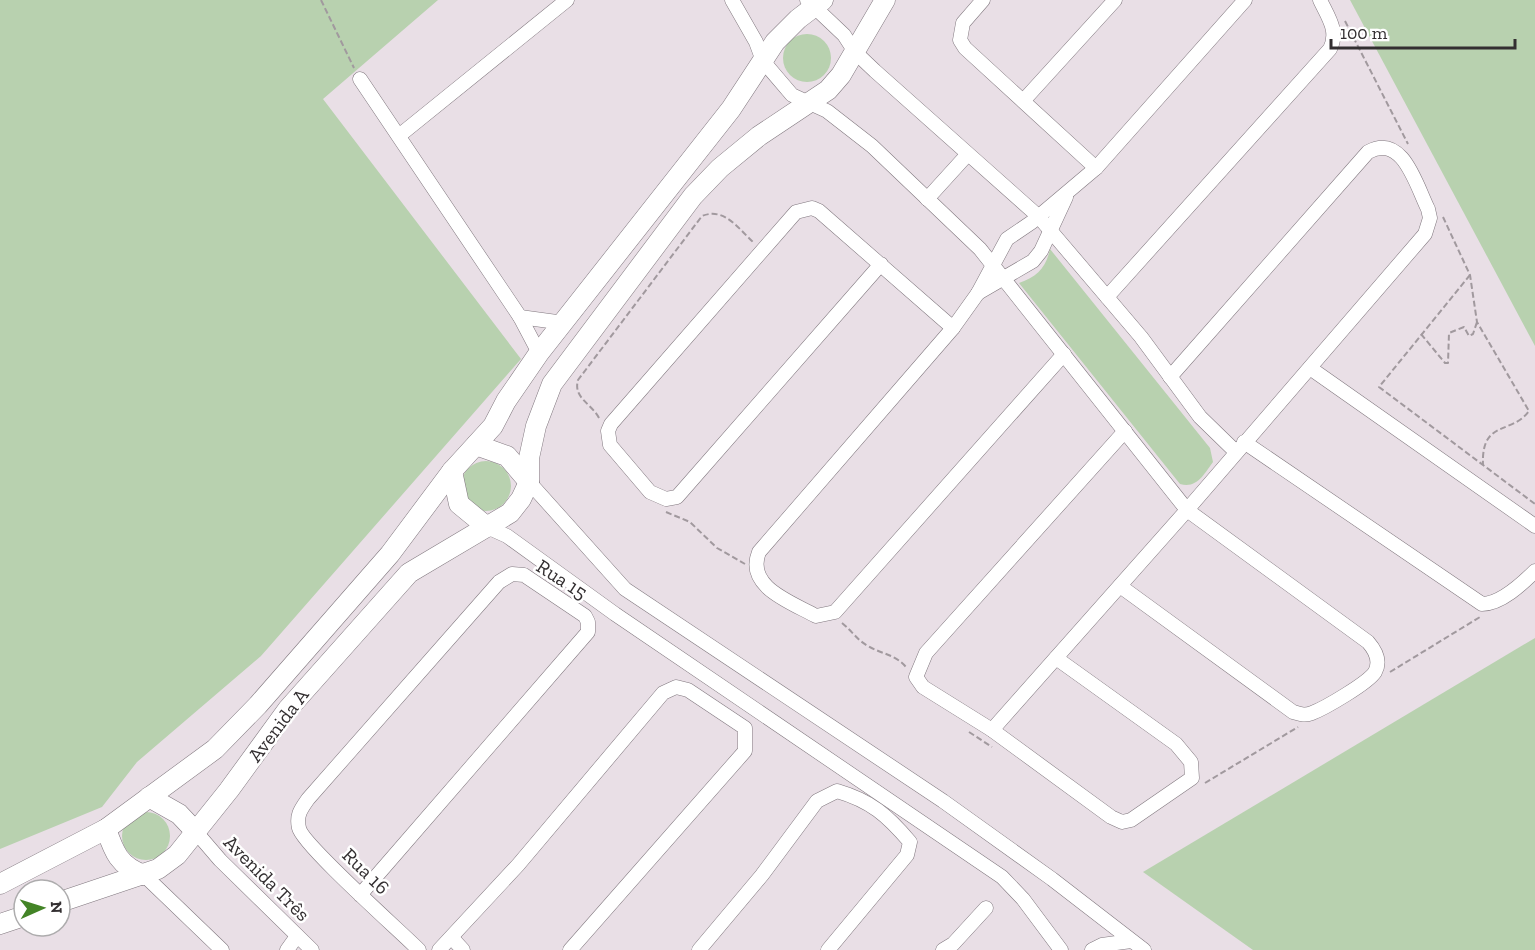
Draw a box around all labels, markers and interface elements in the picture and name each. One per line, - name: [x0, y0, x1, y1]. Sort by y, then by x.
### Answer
- scale bar: [1331, 12, 1516, 50]
- text: 100 m: [1340, 22, 1388, 44]
- street label: Rua 15: [532, 554, 592, 604]
- street label: Avenida A: [243, 683, 314, 767]
- street label: Avenida Três: [219, 830, 315, 926]
- street label: Rua 16: [337, 843, 395, 899]
- north arrow: [12, 878, 72, 938]
- text: N: [47, 901, 66, 914]

